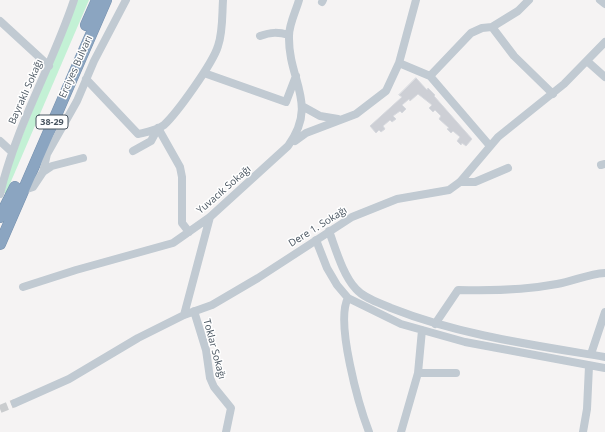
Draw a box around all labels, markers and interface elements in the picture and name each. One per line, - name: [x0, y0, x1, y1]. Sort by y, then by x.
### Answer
- street label: Erciyes Bulvarı: [57, 34, 95, 100]
- street label: Bayraklı Sokağı: [6, 58, 46, 126]
- road number: 38-29: [36, 115, 68, 129]
- street label: Yuvacık Sokağı: [195, 163, 253, 217]
- street label: Dere 1. Sokağı: [287, 204, 349, 250]
- street label: Toklar Sokağı: [200, 318, 228, 380]

